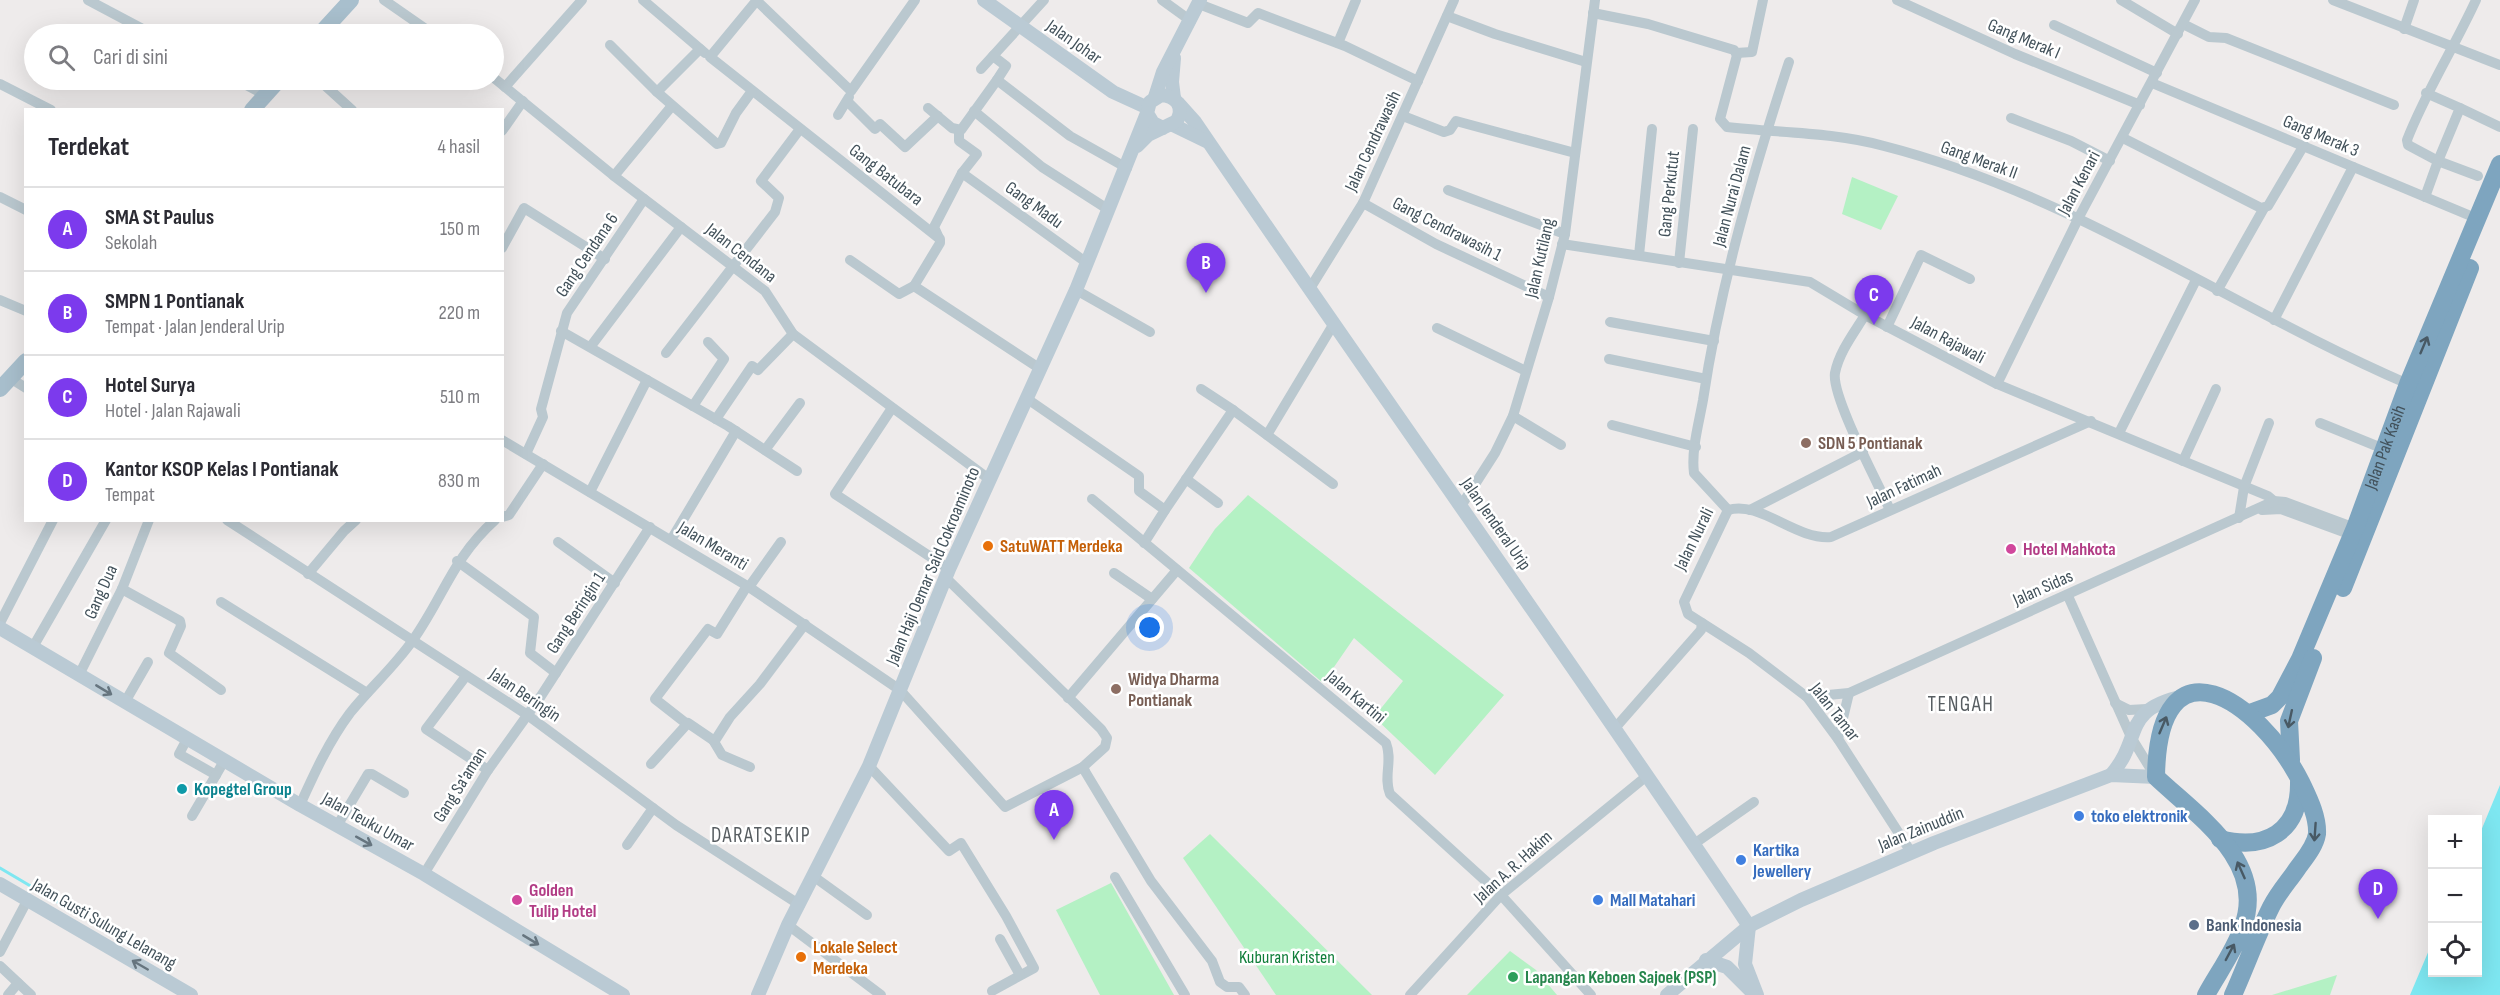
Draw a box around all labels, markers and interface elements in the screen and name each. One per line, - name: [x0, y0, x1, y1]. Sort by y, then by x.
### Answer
- street label: Gang Merak I: [1985, 14, 2063, 64]
- street label: Jalan Johar: [1042, 15, 1106, 69]
- search box: [24, 24, 504, 90]
- icon: search: [45, 41, 78, 74]
- text: Cari di sini: [93, 44, 168, 71]
- street label: Jalan Cendrawasih: [1340, 87, 1405, 196]
- street label: Gang Merak 3: [2280, 111, 2362, 161]
- text: Terdekat: [48, 132, 129, 163]
- text: 4 hasil: [438, 135, 480, 159]
- street label: Gang Merak II: [1938, 136, 2020, 184]
- street label: Gang Batubara: [845, 140, 927, 210]
- street label: Jalan Nurai Dalam: [1708, 143, 1756, 250]
- street label: Jalan Kenari: [2053, 147, 2105, 220]
- street label: Gang Perkutut: [1654, 149, 1684, 238]
- street label: Gang Madu: [1001, 177, 1067, 233]
- street label: Gang Cendrawasih 1: [1389, 192, 1506, 266]
- text: SMA St Paulus: [105, 204, 214, 231]
- street label: Gang Cendana 6: [551, 209, 623, 301]
- street label: Jalan Kutilang: [1520, 216, 1559, 301]
- text: A: [63, 217, 72, 241]
- text: 150 m: [440, 217, 480, 241]
- street label: Jalan Cendana: [701, 218, 781, 287]
- text: Sekolah: [105, 231, 157, 255]
- pin: B: [1186, 244, 1226, 293]
- pin: C: [1854, 276, 1894, 325]
- text: SMPN 1 Pontianak: [105, 288, 244, 315]
- text: B: [63, 301, 72, 325]
- text: 220 m: [439, 301, 480, 325]
- street label: Jalan Rajawali: [1907, 311, 1988, 368]
- text: Tempat · Jalan Jenderal Urip: [105, 315, 285, 339]
- one-way arrow: [2419, 336, 2430, 355]
- text: Hotel Surya: [105, 372, 195, 399]
- text: C: [62, 385, 73, 409]
- text: 510 m: [440, 385, 480, 409]
- text: Hotel · Jalan Rajawali: [105, 399, 241, 423]
- street label: Jalan Pak Kasih: [2359, 402, 2410, 493]
- place label: SDN 5 Pontianak: [1818, 433, 1923, 454]
- marker: SDN 5 Pontianak: [1799, 436, 1813, 450]
- text: Kantor KSOP Kelas I Pontianak: [105, 456, 339, 483]
- street label: Jalan Fatimah: [1862, 460, 1945, 513]
- street label: Jalan Haji Oemar Said Cokroaminoto: [881, 464, 984, 669]
- text: D: [62, 469, 73, 493]
- text: 830 m: [438, 469, 480, 493]
- street label: Jalan Jenderal Urip: [1456, 473, 1535, 574]
- text: Tempat: [105, 483, 155, 507]
- street label: Jalan Nurali: [1669, 504, 1718, 575]
- street label: Jalan Meranti: [673, 516, 752, 575]
- place label: SatuWATT Merdeka: [1000, 536, 1123, 557]
- marker: SatuWATT Merdeka: [981, 539, 995, 553]
- place label: Hotel Mahkota: [2023, 539, 2116, 560]
- marker: Hotel Mahkota: [2004, 542, 2018, 556]
- street label: Gang Dua: [80, 562, 122, 622]
- street label: Jalan Sidas: [2009, 566, 2076, 611]
- street label: Gang Beringin 1: [542, 568, 610, 657]
- your location: [1135, 613, 1164, 642]
- street label: Jalan Beringin: [485, 663, 565, 726]
- street label: Jalan Kartini: [1321, 665, 1390, 728]
- place label: Widya Dharma Pontianak: [1128, 669, 1219, 711]
- street label: Jalan Tamar: [1805, 678, 1864, 745]
- marker: Widya Dharma Pontianak: [1109, 682, 1123, 696]
- one-way arrow: [95, 684, 112, 696]
- district label: TENGAH: [1927, 692, 1995, 717]
- one-way arrow: [2284, 709, 2295, 728]
- one-way arrow: [2158, 716, 2169, 735]
- street label: Gang Sa'aman: [429, 744, 491, 826]
- place label: Kopegtel Group: [194, 779, 292, 800]
- marker: Kopegtel Group: [175, 782, 189, 796]
- street label: Jalan Teuku Umar: [317, 788, 418, 856]
- pin: A: [1034, 790, 1074, 840]
- street label: Jalan Zainuddin: [1874, 802, 1967, 856]
- place label: toko elektronik: [2091, 806, 2188, 827]
- marker: toko elektronik: [2072, 809, 2086, 823]
- map controls: [2428, 815, 2482, 977]
- button: +: [2428, 815, 2482, 869]
- one-way arrow: [2309, 822, 2320, 841]
- district label: DARATSEKIP: [711, 823, 811, 848]
- street label: Jalan A. R. Hakim: [1469, 826, 1556, 908]
- one-way arrow: [354, 836, 372, 847]
- place label: Kartika Jewellery: [1752, 840, 1812, 882]
- marker: Kartika Jewellery: [1734, 853, 1748, 867]
- one-way arrow: [2235, 861, 2247, 879]
- button: −: [2428, 869, 2482, 923]
- pin: D: [2358, 870, 2398, 919]
- street label: Jalan Gusti Sulung Lelanang: [27, 874, 180, 974]
- place label: Golden Tulip Hotel: [529, 880, 596, 922]
- place label: Mall Matahari: [1610, 890, 1695, 911]
- marker: Golden Tulip Hotel: [510, 893, 524, 907]
- marker: Mall Matahari: [1591, 893, 1605, 907]
- place label: Bank Indonesia: [2206, 915, 2302, 936]
- marker: Bank Indonesia: [2187, 918, 2201, 932]
- button: locate: [2428, 923, 2482, 977]
- one-way arrow: [522, 934, 539, 946]
- place label: Lokale Select Merdeka: [813, 937, 898, 979]
- one-way arrow: [2225, 943, 2236, 961]
- park label: Kuburan Kristen: [1239, 947, 1335, 968]
- marker: Lokale Select Merdeka: [794, 950, 808, 964]
- one-way arrow: [132, 959, 149, 971]
- place label: Lapangan Keboen Sajoek (PSP): [1525, 967, 1717, 988]
- marker: Lapangan Keboen Sajoek (PSP): [1506, 970, 1520, 984]

